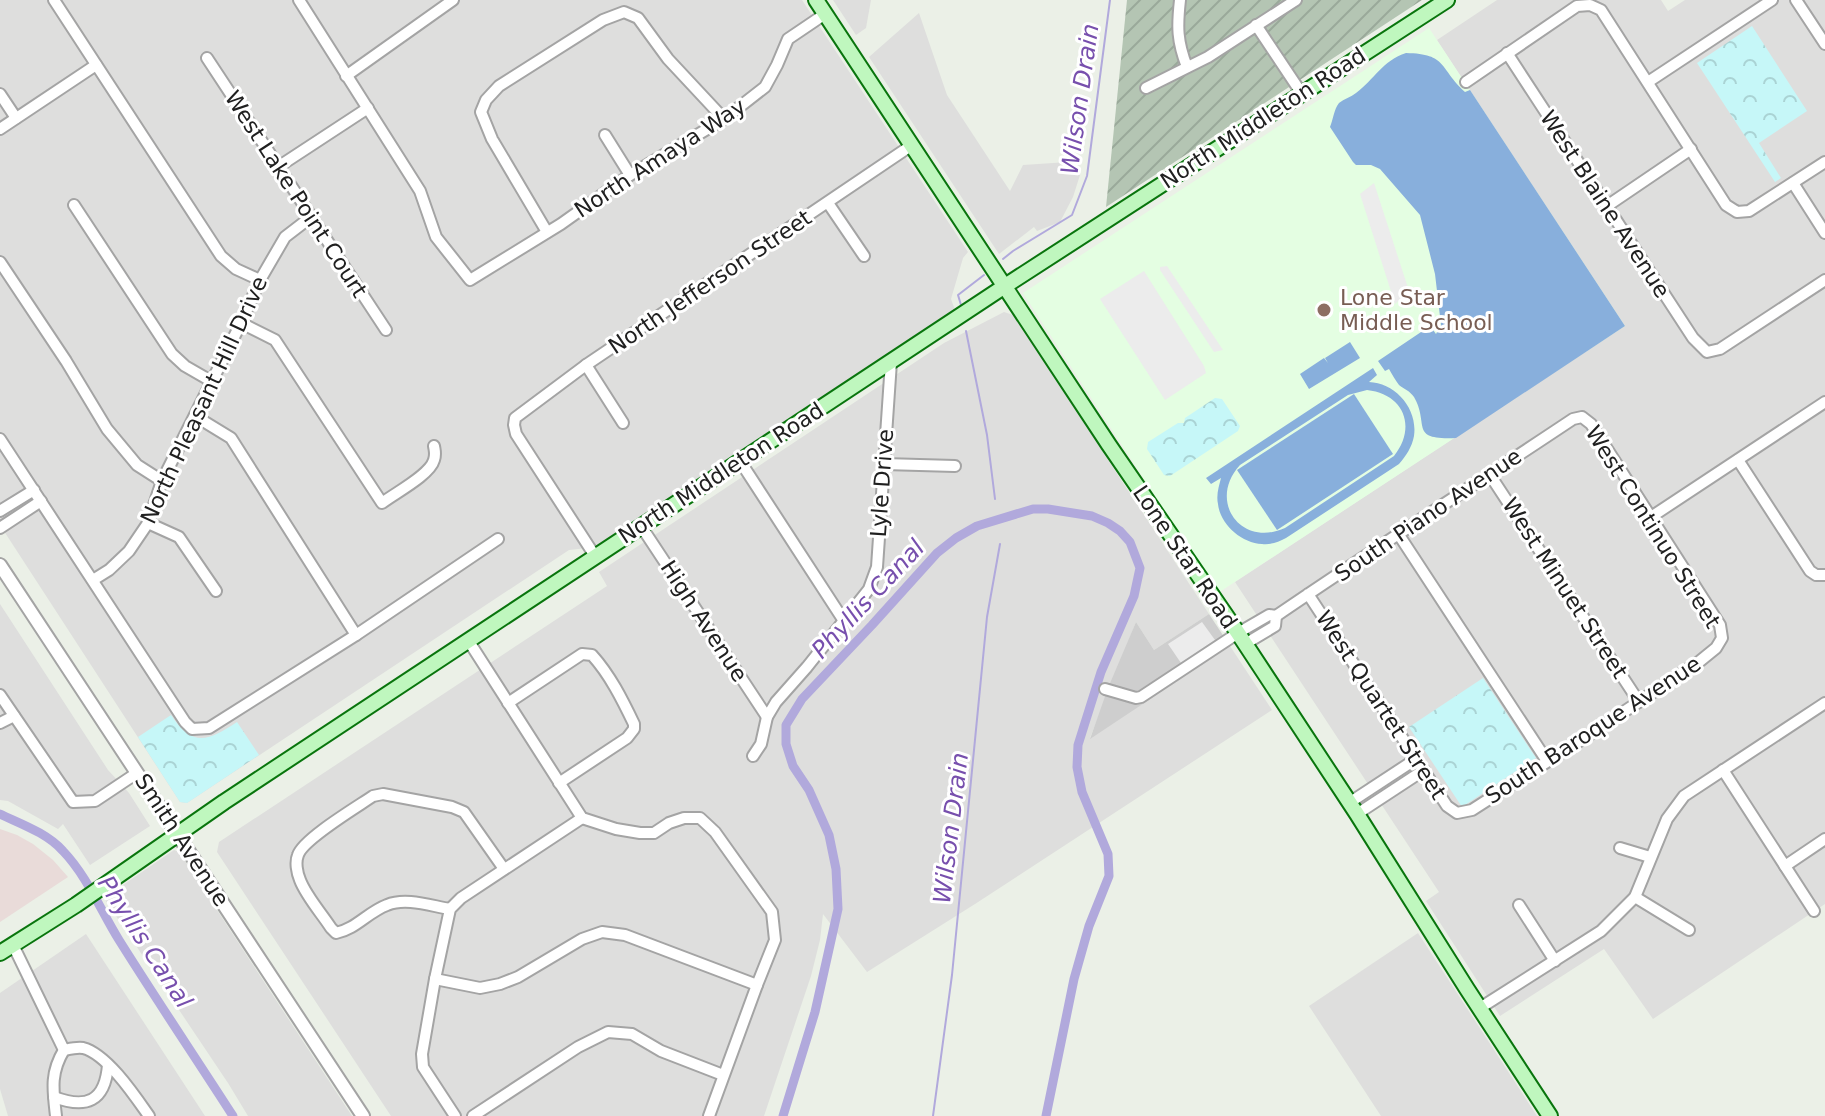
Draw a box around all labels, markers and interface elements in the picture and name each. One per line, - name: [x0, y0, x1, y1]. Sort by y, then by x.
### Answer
- water label: Wilson Drain: [1056, 22, 1104, 176]
- street label: North Middleton Road: [1156, 42, 1370, 194]
- street label: West Lake Point Court: [220, 86, 372, 302]
- street label: North Amaya Way: [570, 93, 750, 223]
- street label: West Blaine Avenue: [1535, 106, 1675, 302]
- street label: North Jefferson Street: [604, 205, 816, 359]
- street label: North Pleasant Hill Drive: [136, 272, 272, 528]
- place label: Lone Star Middle School: [1340, 285, 1493, 335]
- marker: Lone Star Middle School: [1315, 301, 1333, 319]
- street label: North Middleton Road: [614, 397, 828, 549]
- street label: West Continuo Street: [1580, 421, 1726, 633]
- street label: Lyle Drive: [866, 428, 898, 538]
- street label: South Piano Avenue: [1330, 443, 1526, 587]
- street label: Lone Star Road: [1128, 481, 1242, 633]
- street label: West Minuet Street: [1497, 493, 1633, 683]
- water label: Phyllis Canal: [806, 534, 930, 664]
- street label: High Avenue: [656, 556, 752, 686]
- street label: West Quartet Street: [1311, 606, 1451, 804]
- street label: South Baroque Avenue: [1481, 651, 1705, 809]
- water label: Wilson Drain: [928, 751, 974, 905]
- street label: Smith Avenue: [130, 769, 234, 911]
- water label: Phyllis Canal: [92, 871, 198, 1014]

